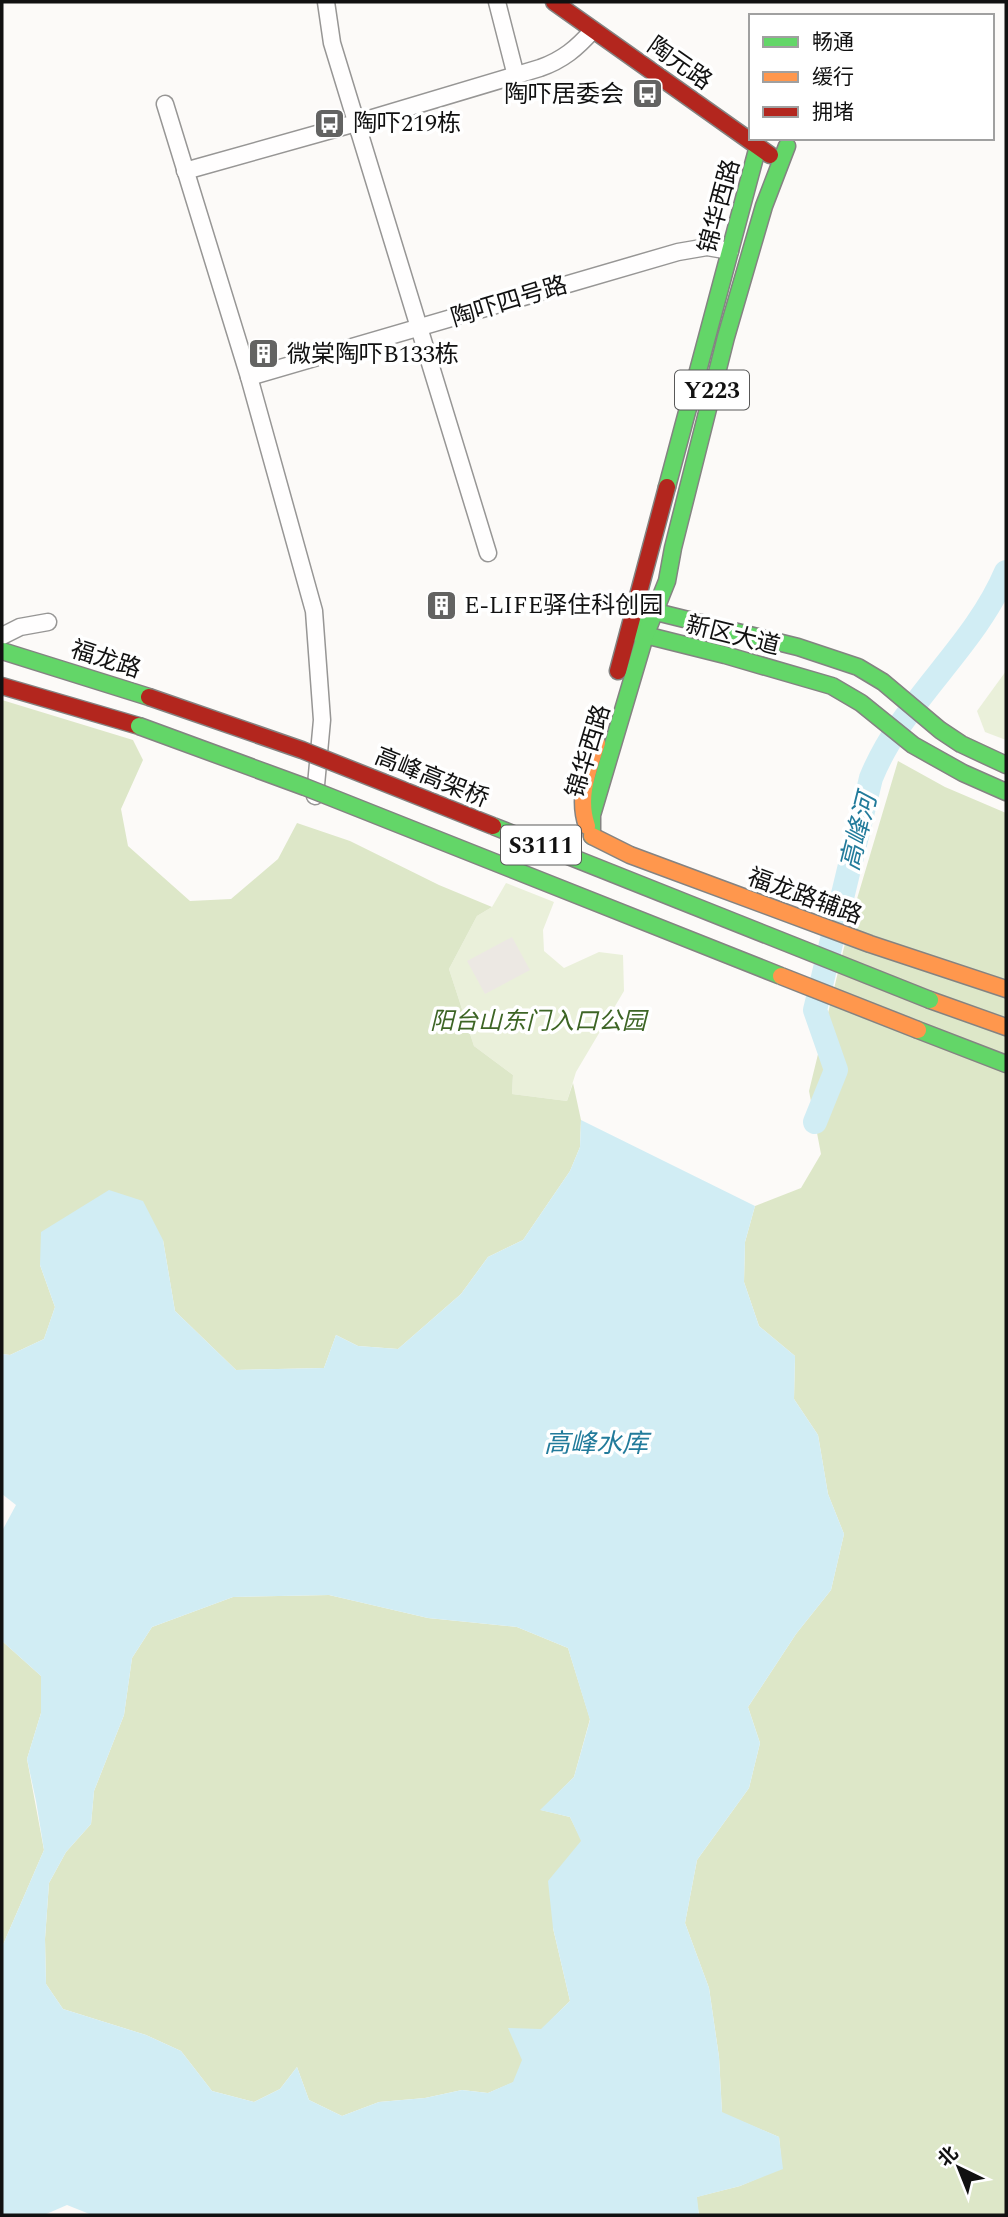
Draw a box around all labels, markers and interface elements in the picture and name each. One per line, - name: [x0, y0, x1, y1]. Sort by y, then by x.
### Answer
- legend: [749, 14, 994, 140]
- text: 畅通: [812, 27, 854, 59]
- street label: 陶元路: [640, 28, 719, 99]
- text: 缓行: [812, 62, 854, 94]
- place label: 陶吓居委会: [504, 77, 624, 113]
- bus stop icon: 陶吓居委会: [630, 77, 664, 111]
- text: 拥堵: [812, 97, 854, 129]
- bus stop icon: 陶吓219栋: [313, 106, 347, 140]
- place label: 陶吓219栋: [353, 106, 461, 142]
- street label: 锦华西路: [690, 155, 750, 257]
- street label: 陶吓四号路: [447, 267, 572, 337]
- building icon: 微棠陶吓B133栋: [247, 337, 281, 371]
- place label: 微棠陶吓B133栋: [287, 337, 459, 373]
- road number: Y223: [675, 370, 749, 410]
- building icon: E-LIFE驿住科创园: [424, 588, 458, 622]
- place label: E-LIFE驿住科创园: [464, 588, 663, 624]
- street label: 新区大道: [682, 607, 784, 665]
- street label: 福龙路: [66, 632, 145, 688]
- street label: 锦华西路: [558, 700, 620, 802]
- street label: 高峰高架桥: [369, 739, 494, 817]
- water label: 高峰河: [830, 785, 889, 875]
- road number: S3111: [501, 825, 581, 864]
- street label: 福龙路辅路: [742, 860, 867, 934]
- park label: 阳台山东门入口公园: [430, 1004, 649, 1040]
- water label: 高峰水库: [544, 1424, 652, 1464]
- north arrow: [924, 2133, 994, 2203]
- text: 北: [932, 2140, 965, 2174]

